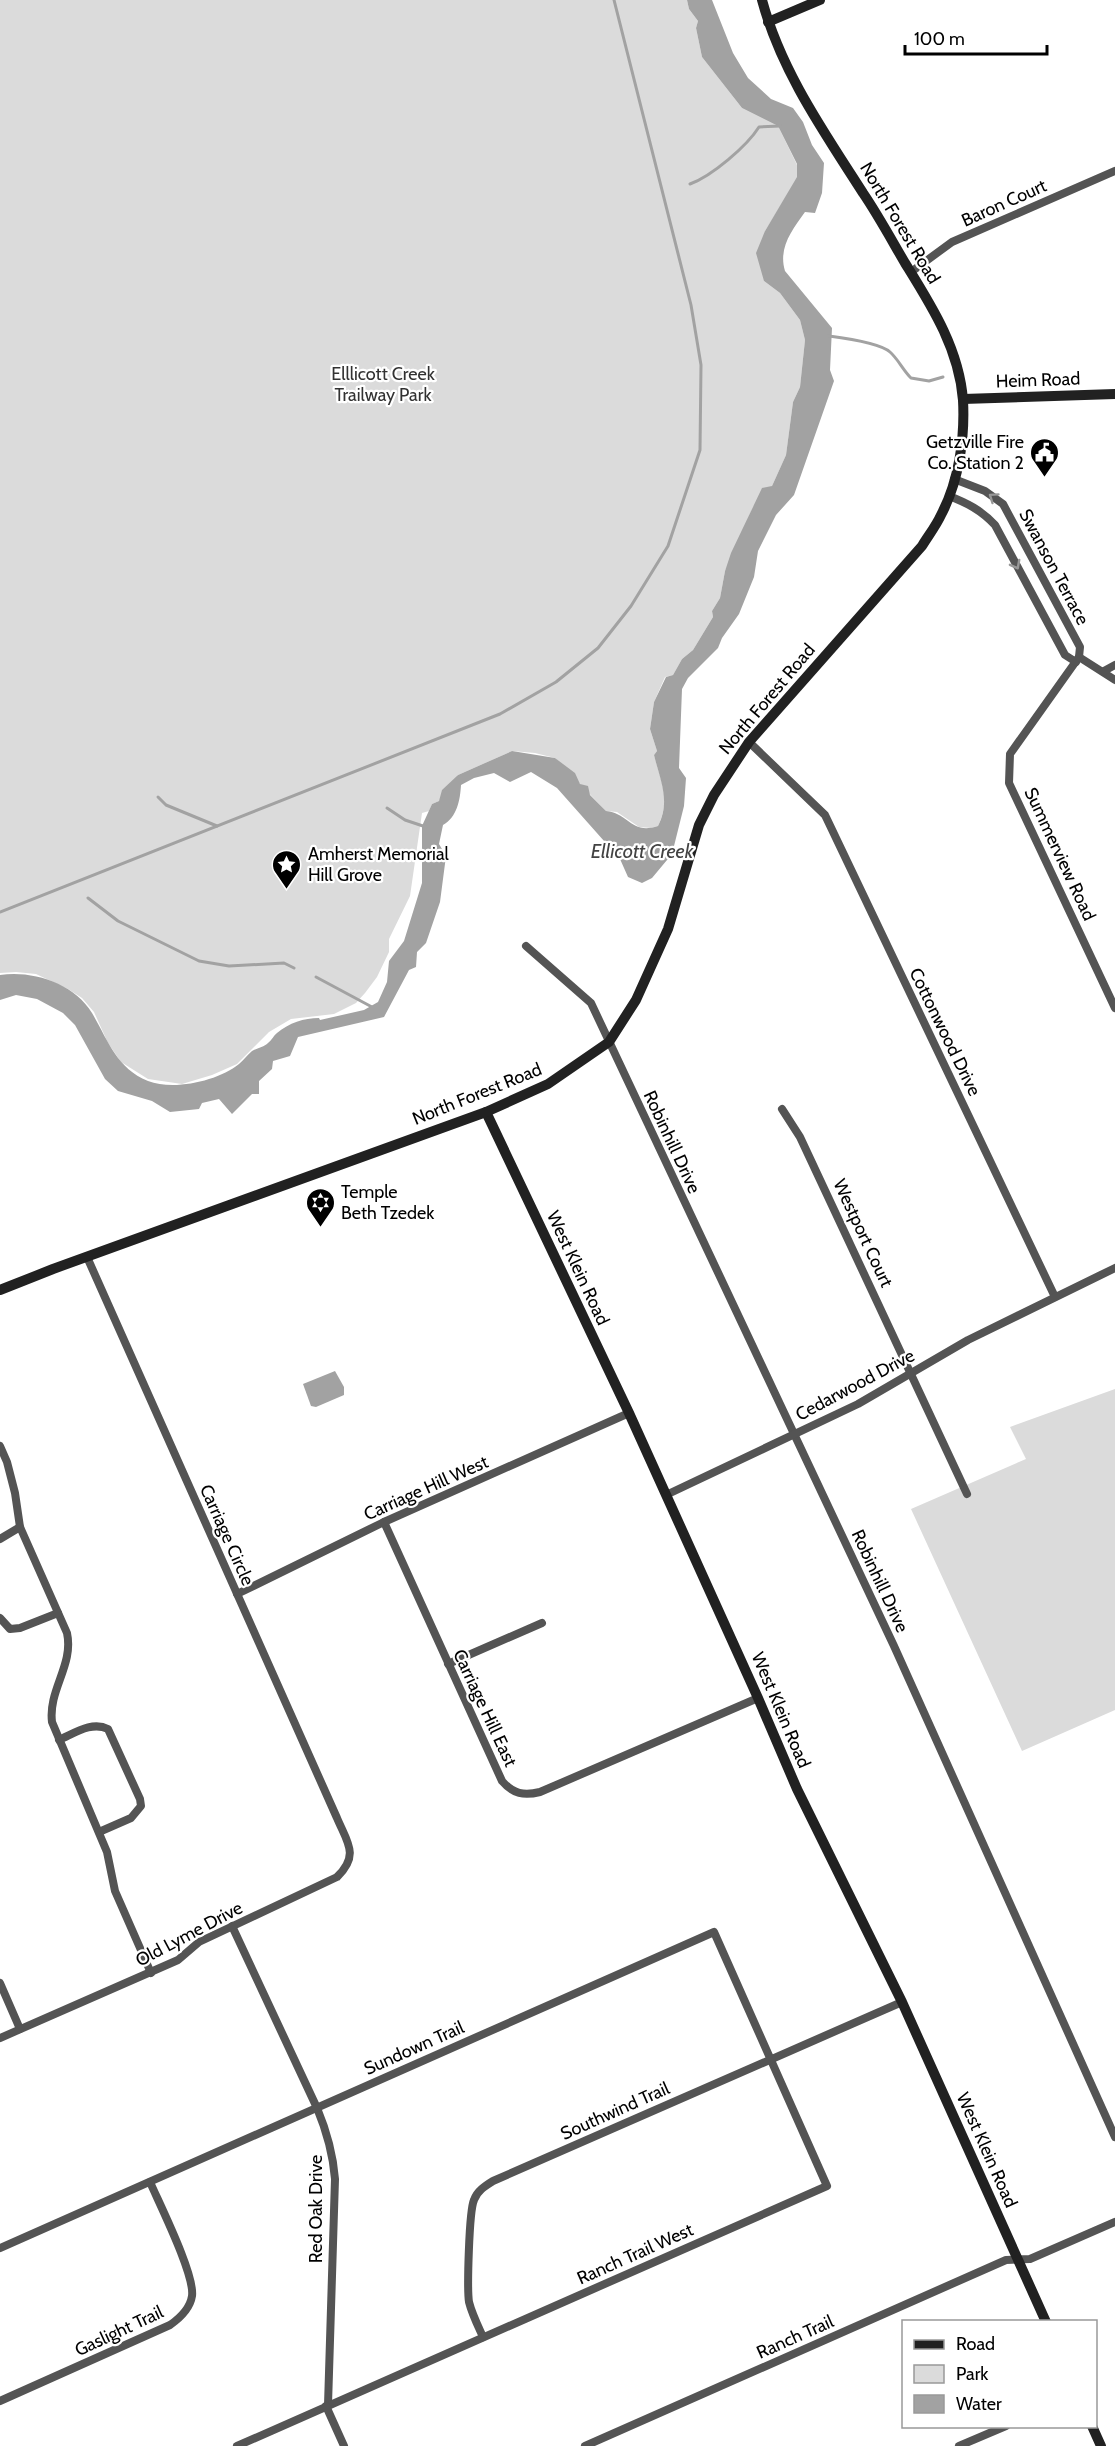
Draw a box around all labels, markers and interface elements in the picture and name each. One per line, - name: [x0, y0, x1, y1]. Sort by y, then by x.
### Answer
- scale bar: [905, 18, 1048, 56]
- text: 100 m: [914, 28, 965, 50]
- street label: North Forest Road: [855, 158, 945, 288]
- street label: Baron Court: [958, 174, 1050, 232]
- park label: Elllicott Creek Trailway Park: [331, 363, 436, 406]
- street label: Heim Road: [995, 368, 1081, 392]
- place label: Getzville Fire Co. Station 2: [926, 431, 1024, 474]
- public building icon: Getzville Fire Co. Station 2: [1029, 436, 1061, 478]
- one-way arrow: [989, 493, 1000, 504]
- street label: Swanson Terrace: [1014, 505, 1094, 629]
- one-way arrow: [1009, 559, 1020, 569]
- street label: North Forest Road: [714, 639, 820, 759]
- street label: Summerview Road: [1020, 784, 1100, 924]
- water label: Ellicott Creek: [591, 839, 695, 863]
- place label: Amherst Memorial Hill Grove: [308, 843, 450, 886]
- place icon: Amherst Memorial Hill Grove: [271, 848, 303, 890]
- street label: Cottonwood Drive: [904, 964, 986, 1100]
- street label: North Forest Road: [409, 1058, 545, 1130]
- street label: Robinhill Drive: [639, 1087, 705, 1197]
- street label: Westport Court: [828, 1175, 898, 1291]
- place label: Temple Beth Tzedek: [341, 1181, 435, 1224]
- synagogue icon: Temple Beth Tzedek: [304, 1186, 336, 1228]
- street label: West Klein Road: [542, 1207, 614, 1329]
- street label: Cedarwood Drive: [792, 1344, 918, 1426]
- street label: Carriage Hill West: [360, 1451, 492, 1525]
- street label: Carriage Circle: [195, 1481, 259, 1589]
- street label: Robinhill Drive: [847, 1526, 913, 1636]
- street label: Carriage Hill East: [448, 1646, 522, 1770]
- street label: West Klein Road: [747, 1649, 815, 1771]
- street label: Old Lyme Drive: [132, 1897, 246, 1971]
- street label: Sundown Trail: [361, 2016, 468, 2080]
- street label: Southwind Trail: [557, 2077, 673, 2145]
- street label: West Klein Road: [952, 2089, 1022, 2211]
- street label: Red Oak Drive: [305, 2155, 327, 2263]
- street label: Ranch Trail West: [574, 2219, 696, 2289]
- street label: Gaslight Trail: [71, 2301, 167, 2361]
- street label: Ranch Trail: [753, 2310, 837, 2364]
- legend: [902, 2320, 1097, 2428]
- text: Road: [956, 2333, 995, 2355]
- text: Park: [956, 2363, 989, 2385]
- text: Water: [956, 2393, 1002, 2415]

